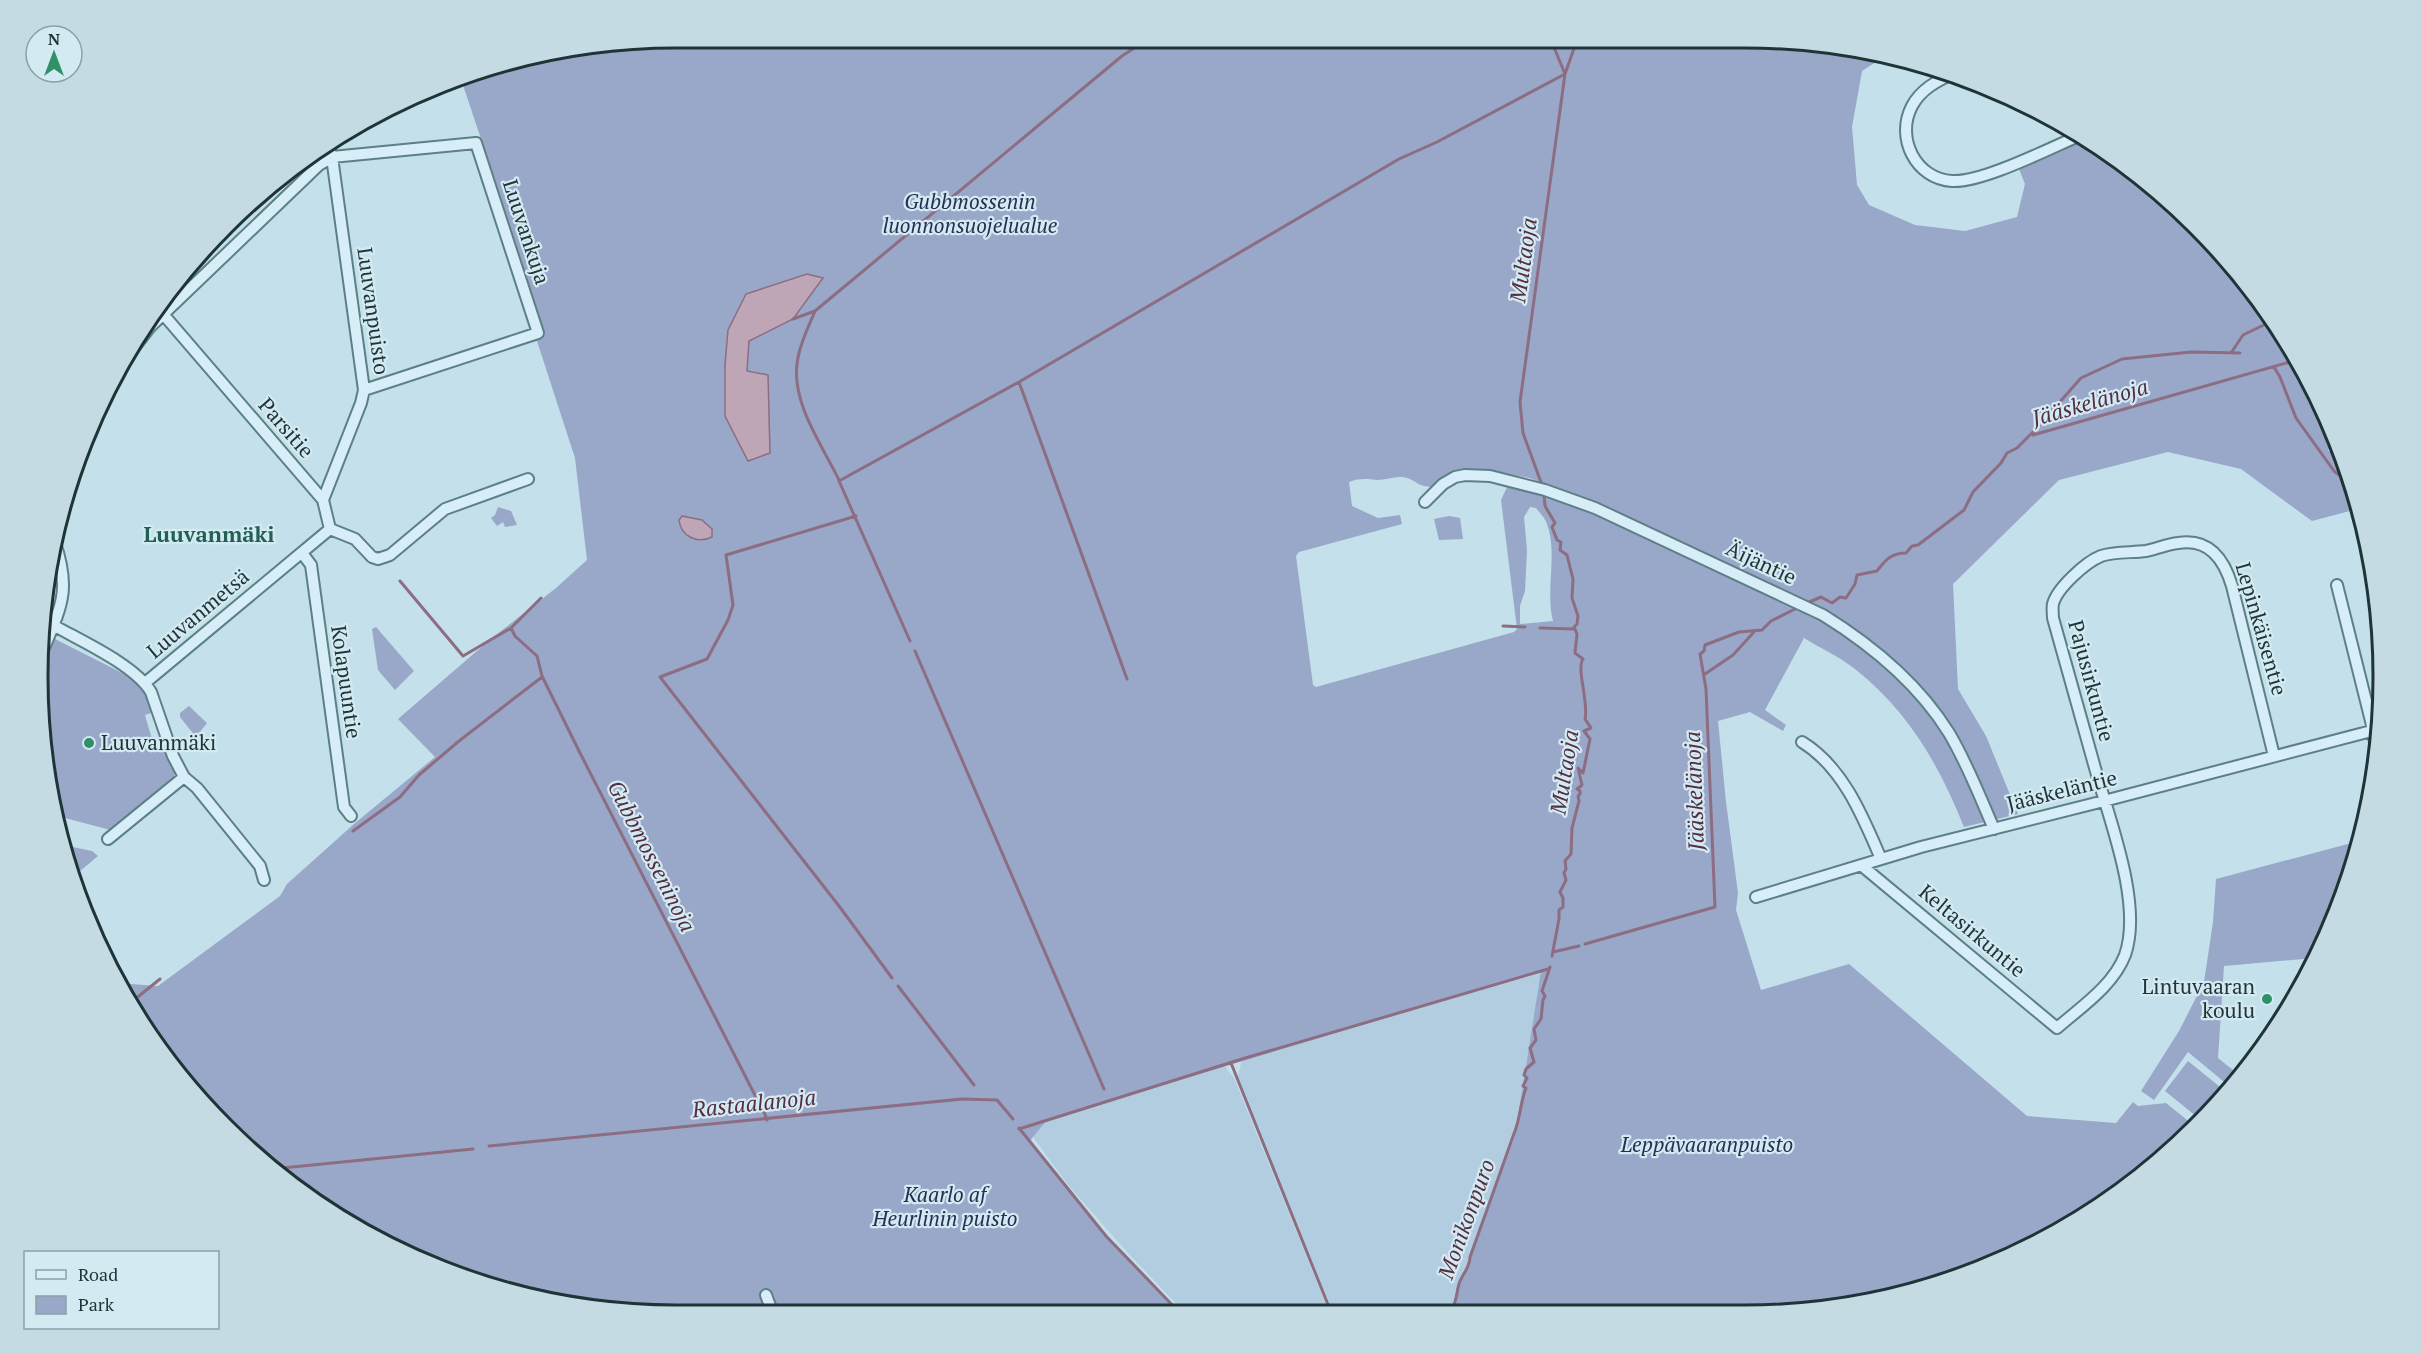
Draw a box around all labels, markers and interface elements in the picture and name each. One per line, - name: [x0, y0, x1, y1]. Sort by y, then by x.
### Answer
- north arrow: [24, 24, 84, 84]
- text: N: [48, 28, 60, 50]
- street label: Luuvankuja: [497, 176, 557, 288]
- park label: Gubbmossenin luonnonsuojelualue: [883, 187, 1058, 239]
- water label: Multaoja: [1502, 216, 1543, 305]
- street label: Luuvanpuisto: [351, 245, 397, 376]
- water label: Jääskelänoja: [2028, 371, 2151, 432]
- street label: Parsitie: [253, 391, 321, 463]
- district label: Luuvanmäki: [143, 519, 275, 548]
- street label: Äijäntie: [1722, 534, 1801, 591]
- street label: Lepinkäisentie: [2230, 559, 2294, 699]
- street label: Luuvanmetsä: [140, 562, 255, 664]
- street label: Pajusirkuntie: [2062, 617, 2122, 745]
- street label: Kolapuuntie: [325, 623, 369, 740]
- place label: Luuvanmäki: [101, 728, 216, 756]
- water label: Multaoja: [1542, 728, 1584, 817]
- water label: Jääskelänoja: [1677, 731, 1710, 852]
- marker: Luuvanmäki: [82, 736, 96, 750]
- street label: Jääskeläntie: [2004, 763, 2120, 817]
- water label: Gubbmosseninoja: [602, 775, 703, 937]
- street label: Keltasirkuntie: [1913, 877, 2032, 983]
- place label: Lintuvaaran koulu: [2142, 972, 2256, 1024]
- marker: Lintuvaaran koulu: [2260, 992, 2274, 1006]
- water label: Rastaalanoja: [690, 1082, 817, 1124]
- park label: Leppävaaranpuisto: [1620, 1130, 1793, 1158]
- water label: Monikonpuro: [1430, 1155, 1501, 1284]
- park label: Kaarlo af Heurlinin puisto: [872, 1180, 1017, 1232]
- legend: [24, 1251, 219, 1329]
- text: Road: [78, 1262, 118, 1286]
- text: Park: [78, 1292, 115, 1316]

